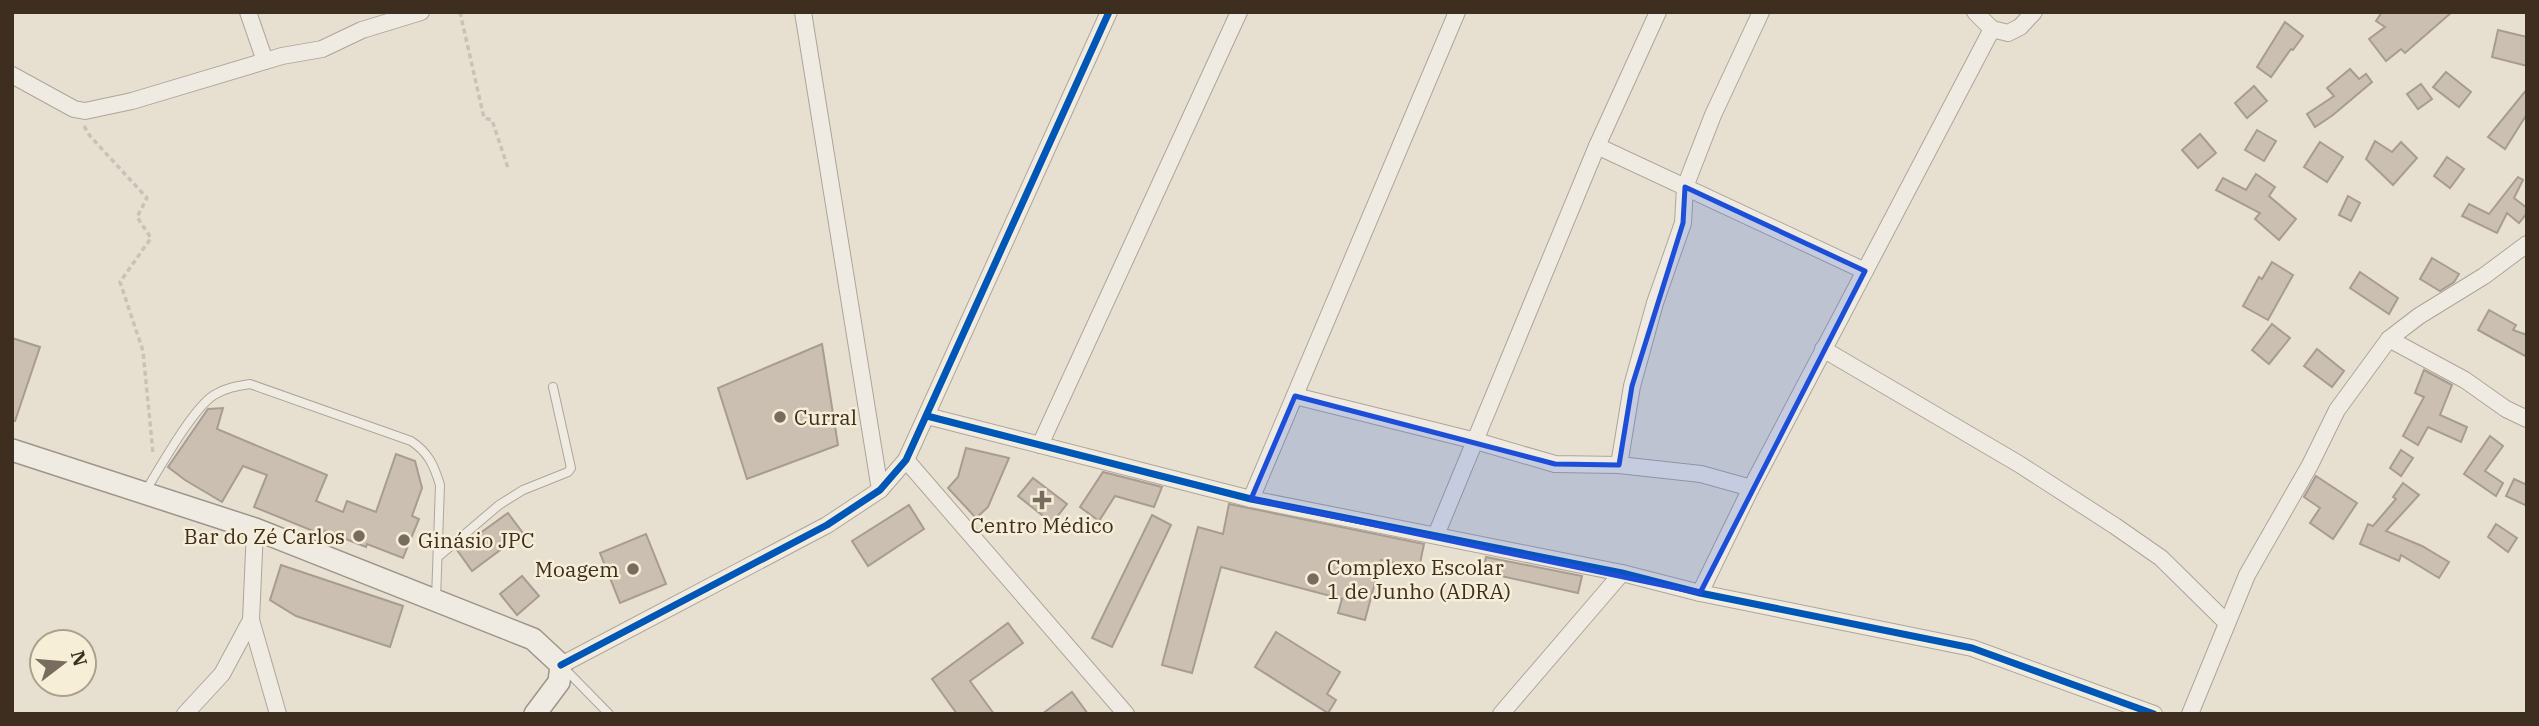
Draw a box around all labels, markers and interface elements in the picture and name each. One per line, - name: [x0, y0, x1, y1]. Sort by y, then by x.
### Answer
- place label: Curral: [794, 403, 857, 431]
- marker: Curral: [772, 409, 788, 425]
- marker: Centro Médico: [1032, 490, 1052, 510]
- place label: Centro Médico: [970, 511, 1114, 539]
- place label: Bar do Zé Carlos: [184, 522, 345, 550]
- place label: Ginásio JPC: [418, 526, 535, 554]
- marker: Bar do Zé Carlos: [351, 528, 367, 544]
- marker: Ginásio JPC: [396, 532, 412, 548]
- place label: Complexo Escolar 1 de Junho (ADRA): [1327, 553, 1511, 605]
- place label: Moagem: [535, 555, 619, 583]
- marker: Moagem: [625, 561, 641, 577]
- marker: Complexo Escolar 1 de Junho (ADRA): [1305, 571, 1321, 587]
- north arrow: [28, 628, 98, 698]
- text: N: [66, 648, 93, 669]

